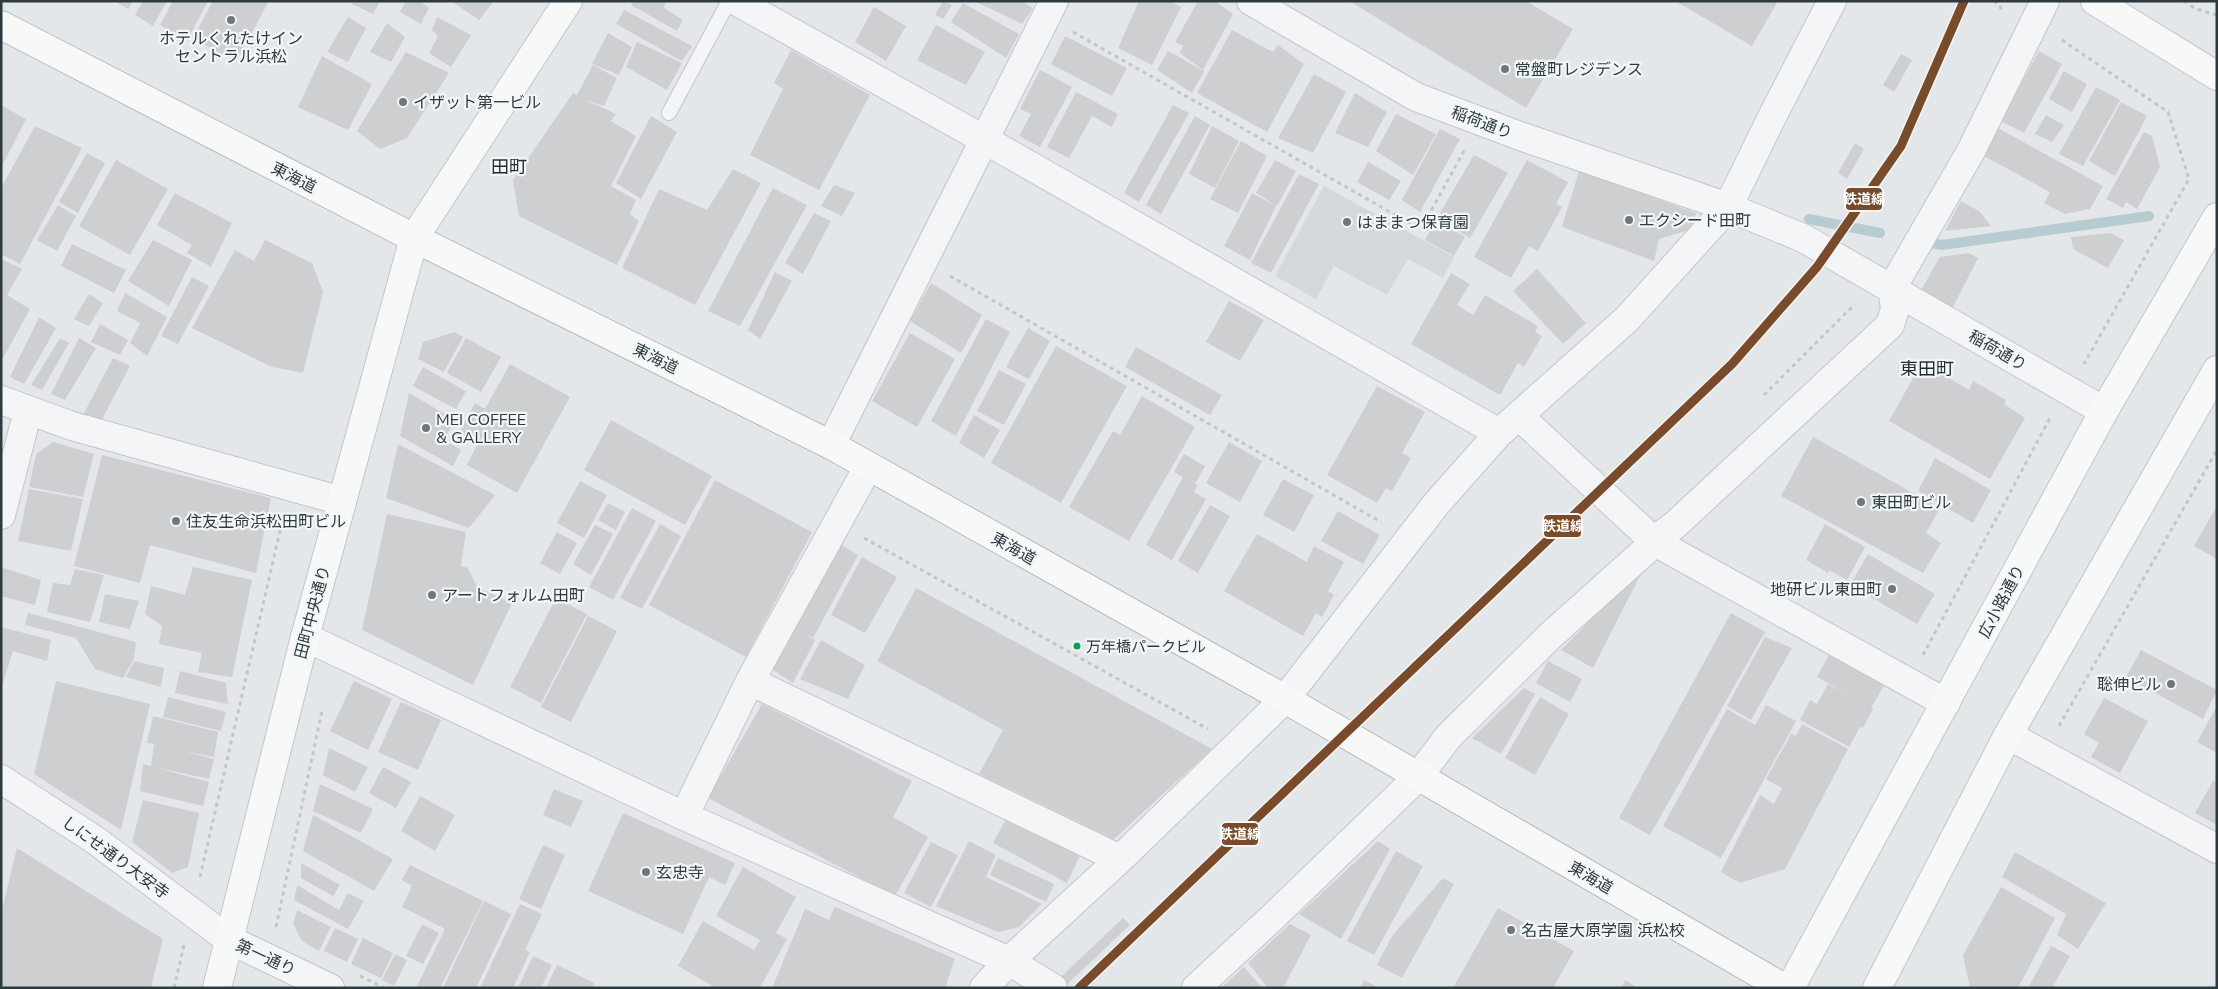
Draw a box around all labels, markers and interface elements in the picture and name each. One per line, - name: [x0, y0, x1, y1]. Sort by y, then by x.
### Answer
- marker: ホテルくれたけイン セントラル浜松: [225, 14, 237, 26]
- place label: ホテルくれたけイン セントラル浜松: [159, 28, 303, 68]
- place label: 常盤町レジデンス: [1515, 59, 1643, 81]
- marker: 常盤町レジデンス: [1499, 63, 1511, 75]
- place label: イザット第一ビル: [413, 92, 541, 114]
- marker: イザット第一ビル: [397, 96, 409, 108]
- street label: 稲荷通り: [1448, 101, 1515, 145]
- district label: 田町: [491, 155, 527, 179]
- street label: 東海道: [267, 157, 320, 199]
- line badge: 鉄道線: [1845, 187, 1883, 211]
- text: 鉄道線: [1843, 190, 1885, 209]
- place label: エクシード田町: [1639, 210, 1751, 232]
- place label: はままつ保育園: [1357, 212, 1469, 234]
- marker: エクシード田町: [1623, 214, 1635, 226]
- marker: はままつ保育園: [1341, 216, 1353, 228]
- street label: 稲荷通り: [1964, 325, 2031, 376]
- street label: 東海道: [629, 338, 682, 379]
- district label: 東田町: [1900, 357, 1954, 381]
- place label: MEI COFFEE & GALLERY: [436, 409, 526, 449]
- marker: MEI COFFEE & GALLERY: [420, 422, 432, 434]
- place label: 東田町ビル: [1871, 492, 1951, 514]
- marker: 東田町ビル: [1855, 496, 1867, 508]
- place label: 住友生命浜松田町ビル: [186, 511, 346, 533]
- line badge: 鉄道線: [1543, 514, 1582, 538]
- marker: 住友生命浜松田町ビル: [170, 515, 182, 527]
- text: 鉄道線: [1542, 517, 1584, 536]
- street label: 東海道: [987, 528, 1040, 570]
- street label: 広小路通り: [1973, 561, 2030, 642]
- street label: 田町中央通り: [290, 563, 336, 661]
- place label: 地研ビル東田町: [1770, 579, 1882, 601]
- marker: 地研ビル東田町: [1886, 583, 1898, 595]
- place label: アートフォルム田町: [442, 585, 585, 607]
- marker: アートフォルム田町: [426, 589, 438, 601]
- place label: 万年橋パークビル: [1086, 637, 1206, 657]
- marker: 万年橋パークビル: [1072, 641, 1082, 651]
- place label: 聡伸ビル: [2097, 674, 2161, 696]
- marker: 聡伸ビル: [2165, 678, 2177, 690]
- street label: しにせ通り大安寺: [57, 811, 174, 904]
- line badge: 鉄道線: [1221, 822, 1259, 846]
- text: 鉄道線: [1219, 825, 1261, 844]
- street label: 東海道: [1564, 856, 1617, 899]
- place label: 玄忠寺: [656, 862, 704, 884]
- marker: 玄忠寺: [640, 866, 652, 878]
- place label: 名古屋大原学園 浜松校: [1521, 920, 1685, 942]
- marker: 名古屋大原学園 浜松校: [1505, 924, 1517, 936]
- street label: 第一通り: [232, 934, 299, 981]

